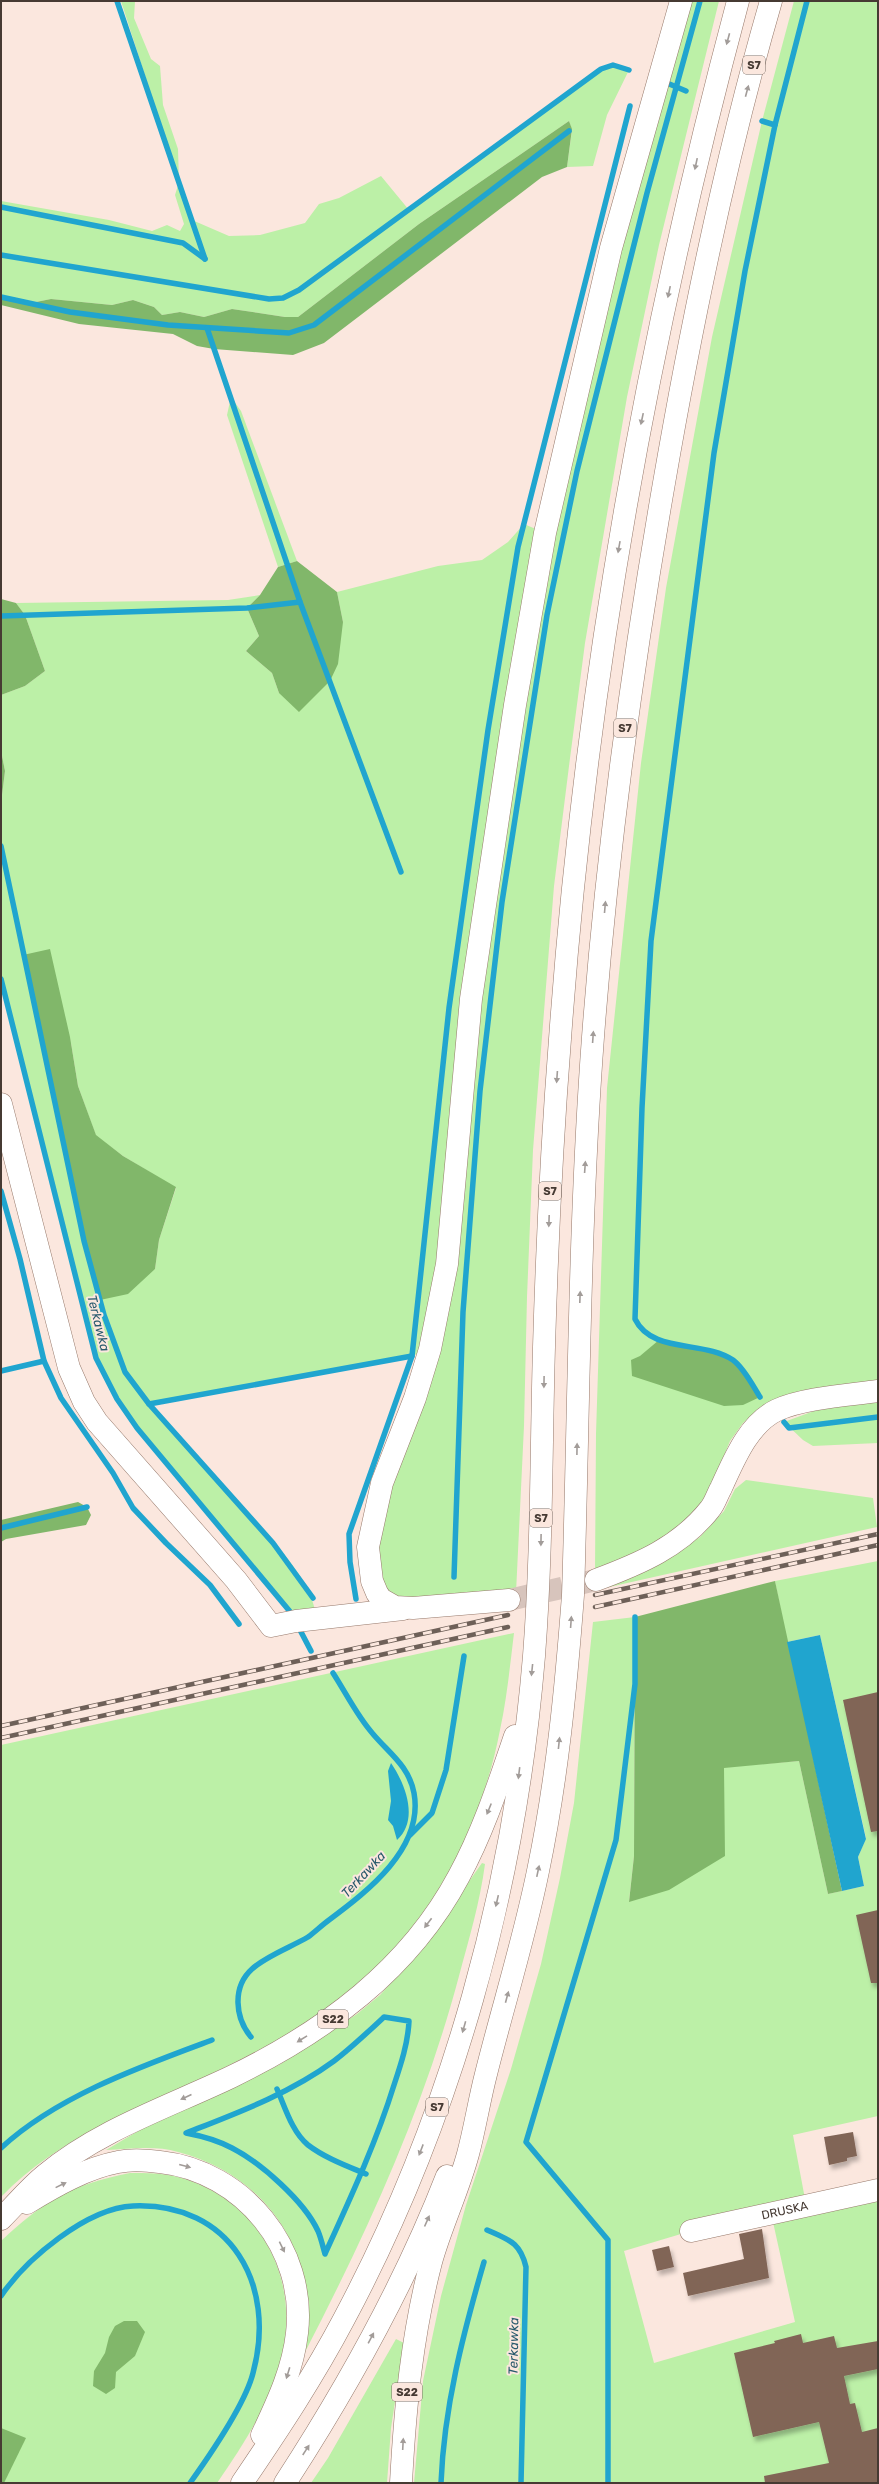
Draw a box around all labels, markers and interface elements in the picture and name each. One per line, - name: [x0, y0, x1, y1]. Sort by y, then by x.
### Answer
- one-way arrow: [725, 33, 731, 45]
- road number: S7: [743, 56, 765, 74]
- one-way arrow: [744, 85, 750, 97]
- one-way arrow: [693, 158, 699, 171]
- one-way arrow: [666, 285, 672, 298]
- one-way arrow: [639, 413, 645, 425]
- one-way arrow: [616, 541, 622, 553]
- road number: S7: [614, 719, 636, 737]
- one-way arrow: [601, 901, 608, 913]
- one-way arrow: [590, 1031, 597, 1043]
- one-way arrow: [554, 1071, 561, 1084]
- one-way arrow: [582, 1160, 588, 1173]
- road number: S7: [539, 1182, 561, 1200]
- one-way arrow: [546, 1215, 552, 1228]
- one-way arrow: [577, 1290, 583, 1303]
- water label: Terkawka: [84, 1293, 113, 1353]
- one-way arrow: [540, 1376, 547, 1388]
- one-way arrow: [574, 1442, 580, 1455]
- road number: S7: [530, 1509, 552, 1527]
- one-way arrow: [538, 1534, 544, 1547]
- one-way arrow: [567, 1616, 574, 1628]
- one-way arrow: [529, 1664, 535, 1676]
- one-way arrow: [556, 1737, 562, 1749]
- one-way arrow: [516, 1767, 523, 1779]
- one-way arrow: [485, 1803, 491, 1815]
- water label: Terkawka: [338, 1848, 389, 1901]
- one-way arrow: [536, 1865, 542, 1877]
- one-way arrow: [494, 1896, 500, 1908]
- one-way arrow: [424, 1918, 432, 1929]
- one-way arrow: [504, 1991, 510, 2003]
- road number: S22: [318, 2010, 348, 2028]
- one-way arrow: [461, 2021, 467, 2033]
- one-way arrow: [297, 2035, 307, 2043]
- one-way arrow: [180, 2094, 192, 2100]
- road number: S7: [426, 2098, 448, 2116]
- one-way arrow: [417, 2144, 423, 2156]
- one-way arrow: [179, 2163, 191, 2169]
- one-way arrow: [55, 2181, 66, 2188]
- street label: DRUSKA: [760, 2199, 809, 2222]
- one-way arrow: [425, 2214, 431, 2226]
- one-way arrow: [279, 2241, 285, 2253]
- water label: Terkawka: [505, 2317, 522, 2375]
- one-way arrow: [368, 2332, 375, 2344]
- one-way arrow: [285, 2368, 291, 2380]
- road number: S22: [392, 2383, 422, 2401]
- one-way arrow: [400, 2438, 407, 2450]
- one-way arrow: [302, 2445, 310, 2455]

